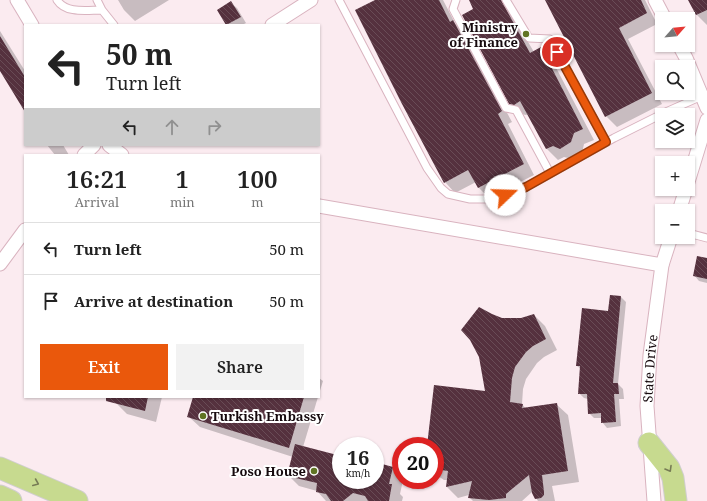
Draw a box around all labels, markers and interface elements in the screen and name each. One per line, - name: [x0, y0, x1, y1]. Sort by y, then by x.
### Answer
- north arrow: [655, 12, 695, 52]
- map controls: [655, 12, 695, 244]
- place label: Ministry of Finance: [449, 18, 518, 51]
- marker: Ministry of Finance: [521, 29, 531, 39]
- text: 50 m: [106, 35, 173, 73]
- pin: [540, 35, 574, 69]
- icon: left: [40, 40, 92, 92]
- icon: arrive: [546, 41, 568, 63]
- button: search: [655, 60, 695, 100]
- text: Turn left: [106, 71, 181, 95]
- button: layers: [655, 108, 695, 148]
- icon: left: [119, 116, 141, 138]
- icon: ahead: [161, 116, 183, 138]
- icon: right: [203, 116, 225, 138]
- button: +: [655, 156, 695, 196]
- text: 16:21: [66, 162, 128, 195]
- text: 1: [176, 162, 189, 195]
- text: 100: [237, 162, 278, 195]
- position arrow: [484, 174, 526, 216]
- text: Arrival: [75, 193, 119, 211]
- text: min: [170, 193, 195, 211]
- text: m: [251, 193, 263, 211]
- button: −: [655, 204, 695, 244]
- icon: left: [40, 238, 62, 260]
- text: Turn left: [74, 239, 142, 259]
- text: 50 m: [269, 239, 304, 259]
- icon: arrive: [40, 290, 62, 312]
- text: Arrive at destination: [74, 291, 233, 311]
- text: 50 m: [269, 291, 304, 311]
- street label: State Drive: [638, 333, 662, 403]
- button: Exit: [40, 344, 168, 390]
- button: Share: [176, 344, 304, 390]
- place label: Turkish Embassy: [211, 407, 324, 425]
- marker: Turkish Embassy: [198, 411, 208, 421]
- speed limit sign: 20: [392, 437, 444, 489]
- text: 16: [347, 444, 369, 471]
- place label: Poso House: [231, 462, 306, 480]
- one-way arrow: [664, 465, 671, 472]
- marker: Poso House: [309, 466, 319, 476]
- text: km/h: [346, 466, 370, 480]
- one-way arrow: [32, 479, 39, 487]

